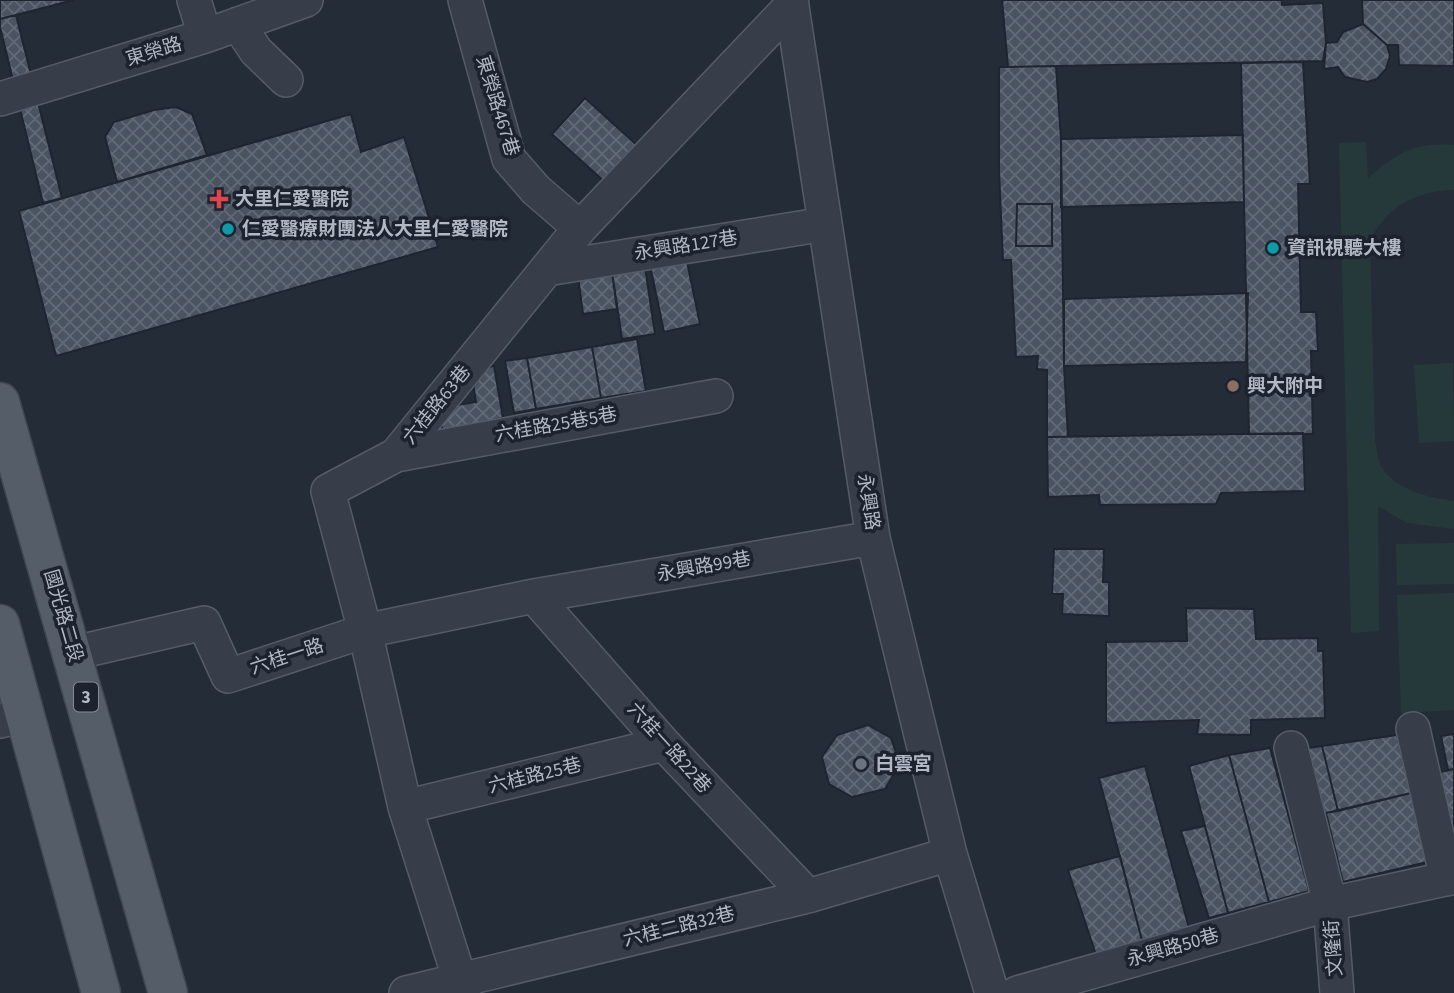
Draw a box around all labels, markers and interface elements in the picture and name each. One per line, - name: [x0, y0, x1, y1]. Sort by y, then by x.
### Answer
- street label: 東榮路: [123, 31, 185, 73]
- street label: 東榮路467巷: [469, 52, 525, 160]
- place label: 大里仁愛醫院: [235, 186, 349, 213]
- marker: 大里仁愛醫院: [209, 189, 229, 209]
- place label: 仁愛醫療財團法人大里仁愛醫院: [242, 216, 508, 243]
- marker: 仁愛醫療財團法人大里仁愛醫院: [220, 221, 236, 237]
- street label: 永興路127巷: [632, 225, 740, 267]
- place label: 資訊視聽大樓: [1287, 235, 1401, 262]
- marker: 資訊視聽大樓: [1265, 240, 1281, 256]
- street label: 六桂路63巷: [397, 360, 477, 450]
- place label: 興大附中: [1247, 373, 1323, 400]
- marker: 興大附中: [1225, 378, 1241, 394]
- street label: 六桂路25巷5巷: [493, 401, 619, 449]
- street label: 永興路: [850, 472, 886, 532]
- street label: 永興路99巷: [655, 545, 753, 589]
- street label: 國光路二段: [37, 567, 89, 665]
- street label: 六桂一路: [247, 632, 327, 682]
- road number: 3: [74, 682, 98, 712]
- street label: 六桂一路22巷: [621, 697, 717, 799]
- street label: 六桂路25巷: [486, 751, 584, 801]
- place label: 白雲宮: [875, 751, 932, 778]
- marker: 白雲宮: [853, 756, 869, 772]
- street label: 六桂二路32巷: [620, 900, 738, 954]
- street label: 文隆街: [1319, 919, 1349, 977]
- street label: 永興路50巷: [1124, 922, 1222, 974]

